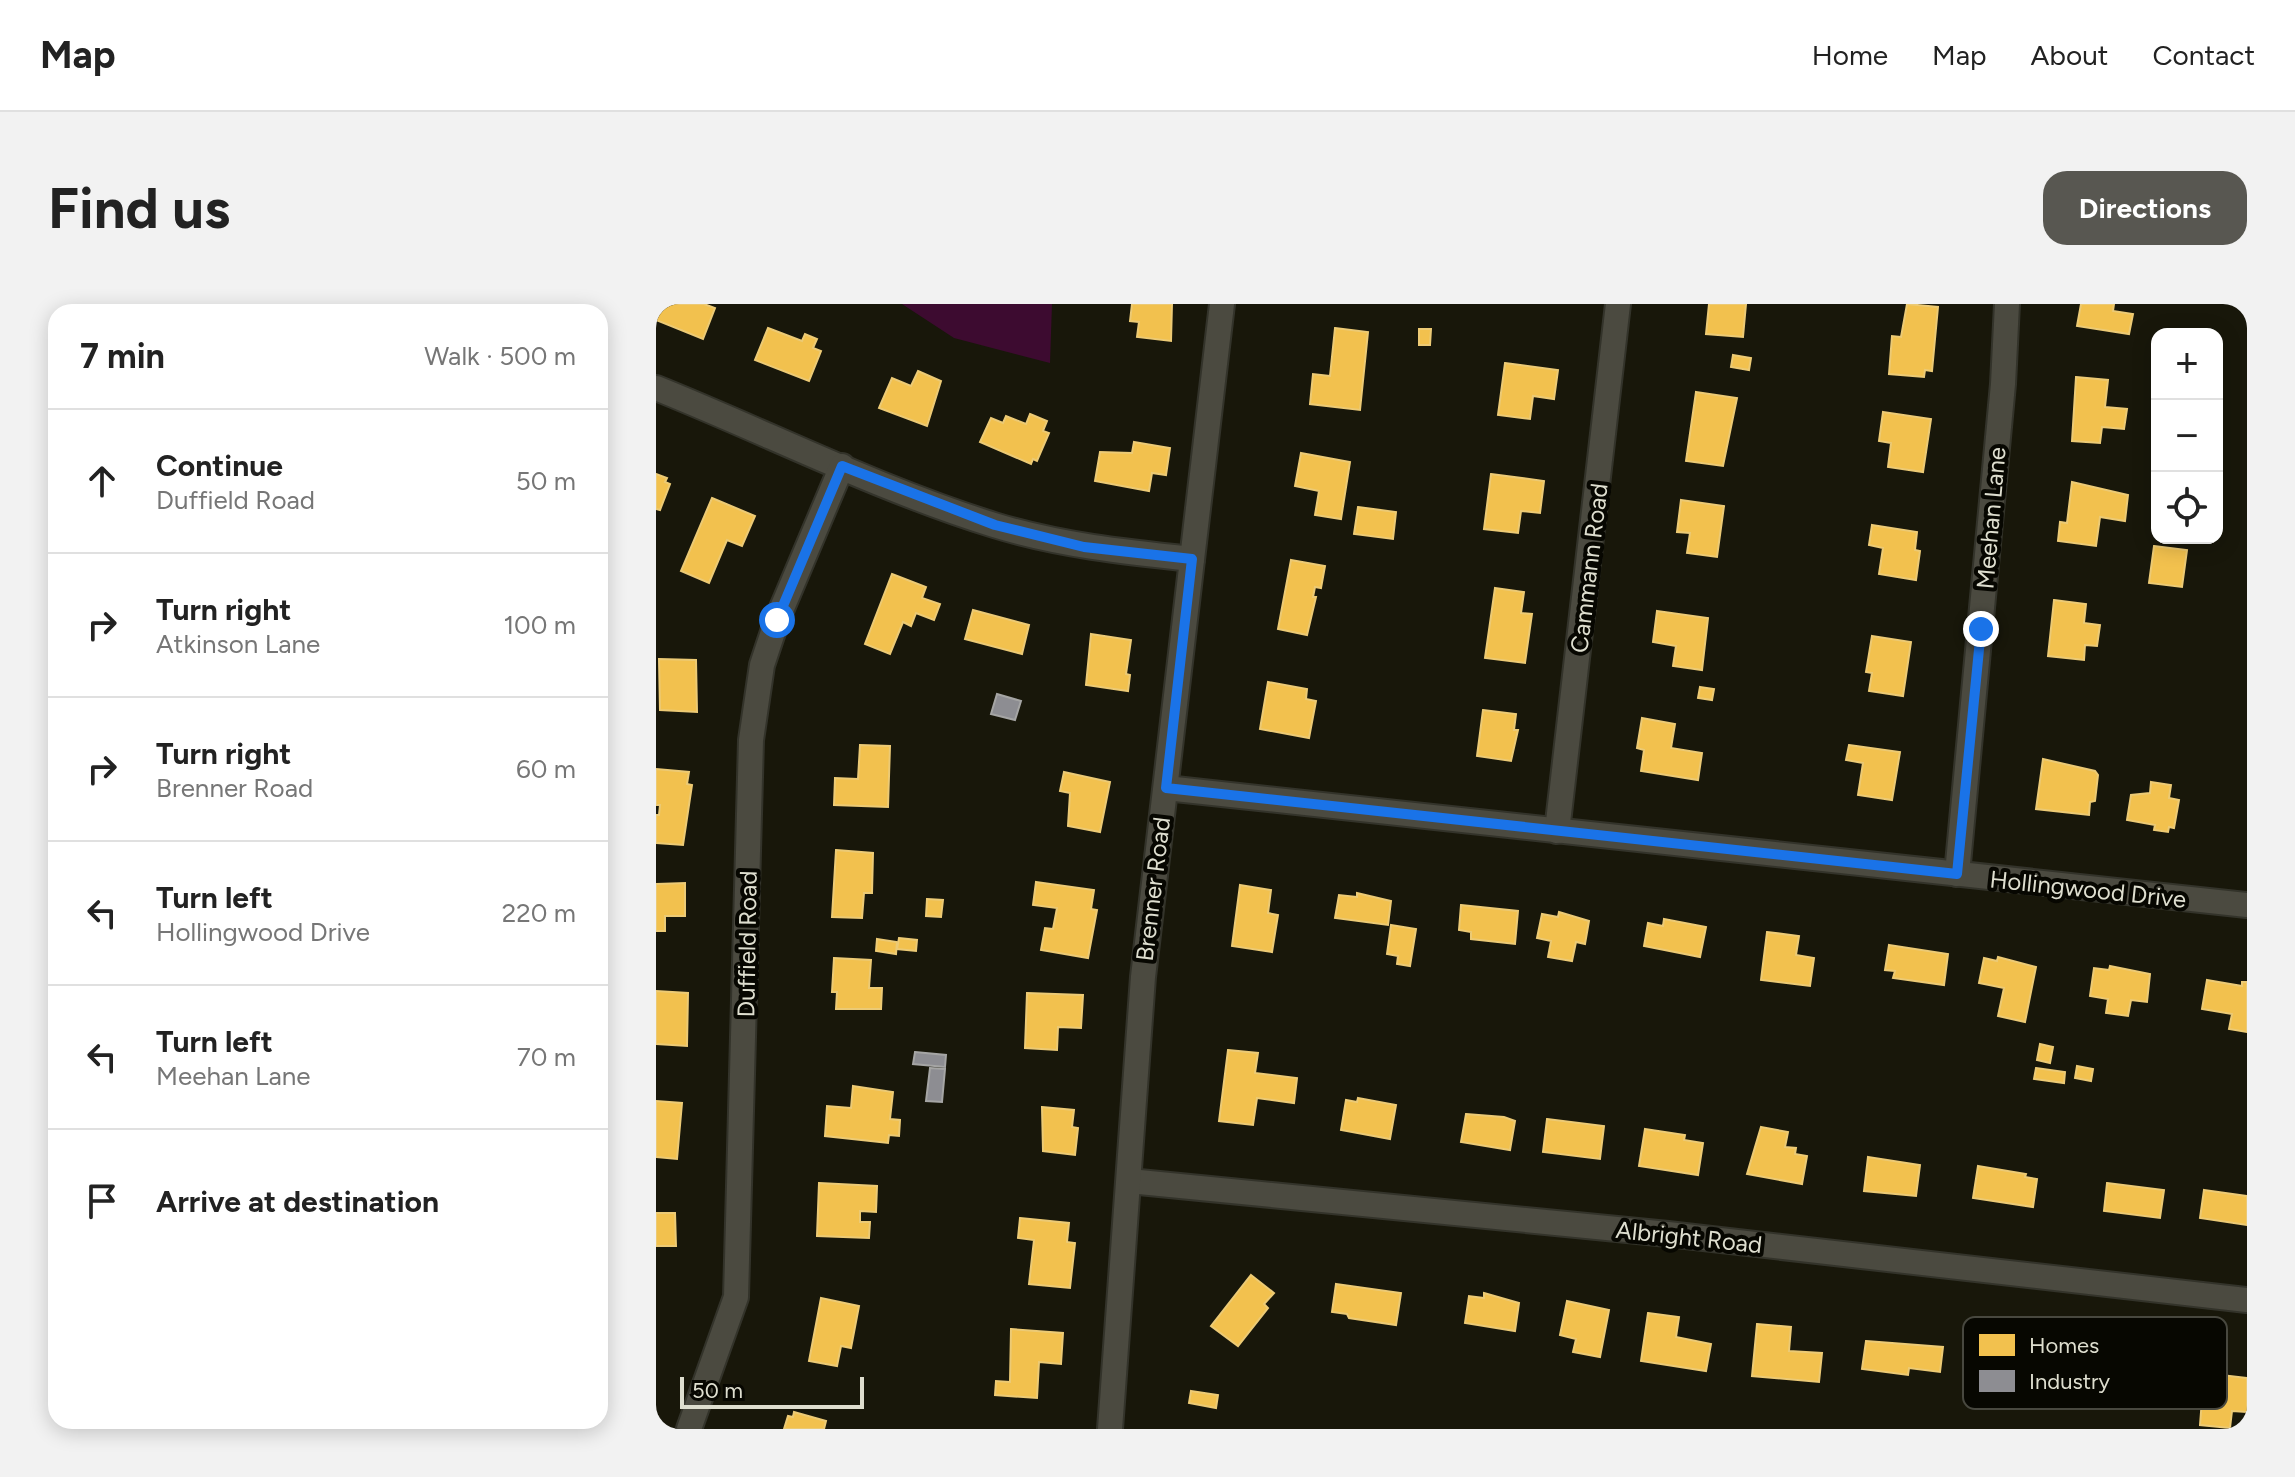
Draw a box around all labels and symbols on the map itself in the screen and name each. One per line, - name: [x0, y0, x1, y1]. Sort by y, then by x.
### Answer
- street label: Meehan Lane: [1970, 446, 2012, 590]
- street label: Cammann Road: [1564, 482, 1614, 654]
- route start: [759, 602, 795, 638]
- route end: [1963, 611, 1999, 647]
- street label: Brenner Road: [1130, 815, 1176, 963]
- street label: Hollingwood Drive: [1988, 864, 2188, 914]
- street label: Duffield Road: [731, 870, 763, 1018]
- street label: Albright Road: [1614, 1215, 1764, 1259]
- legend: [1963, 1317, 2227, 1409]
- text: Homes: [2029, 1332, 2099, 1359]
- text: Industry: [2029, 1368, 2110, 1395]
- scale bar: [680, 1373, 864, 1409]

